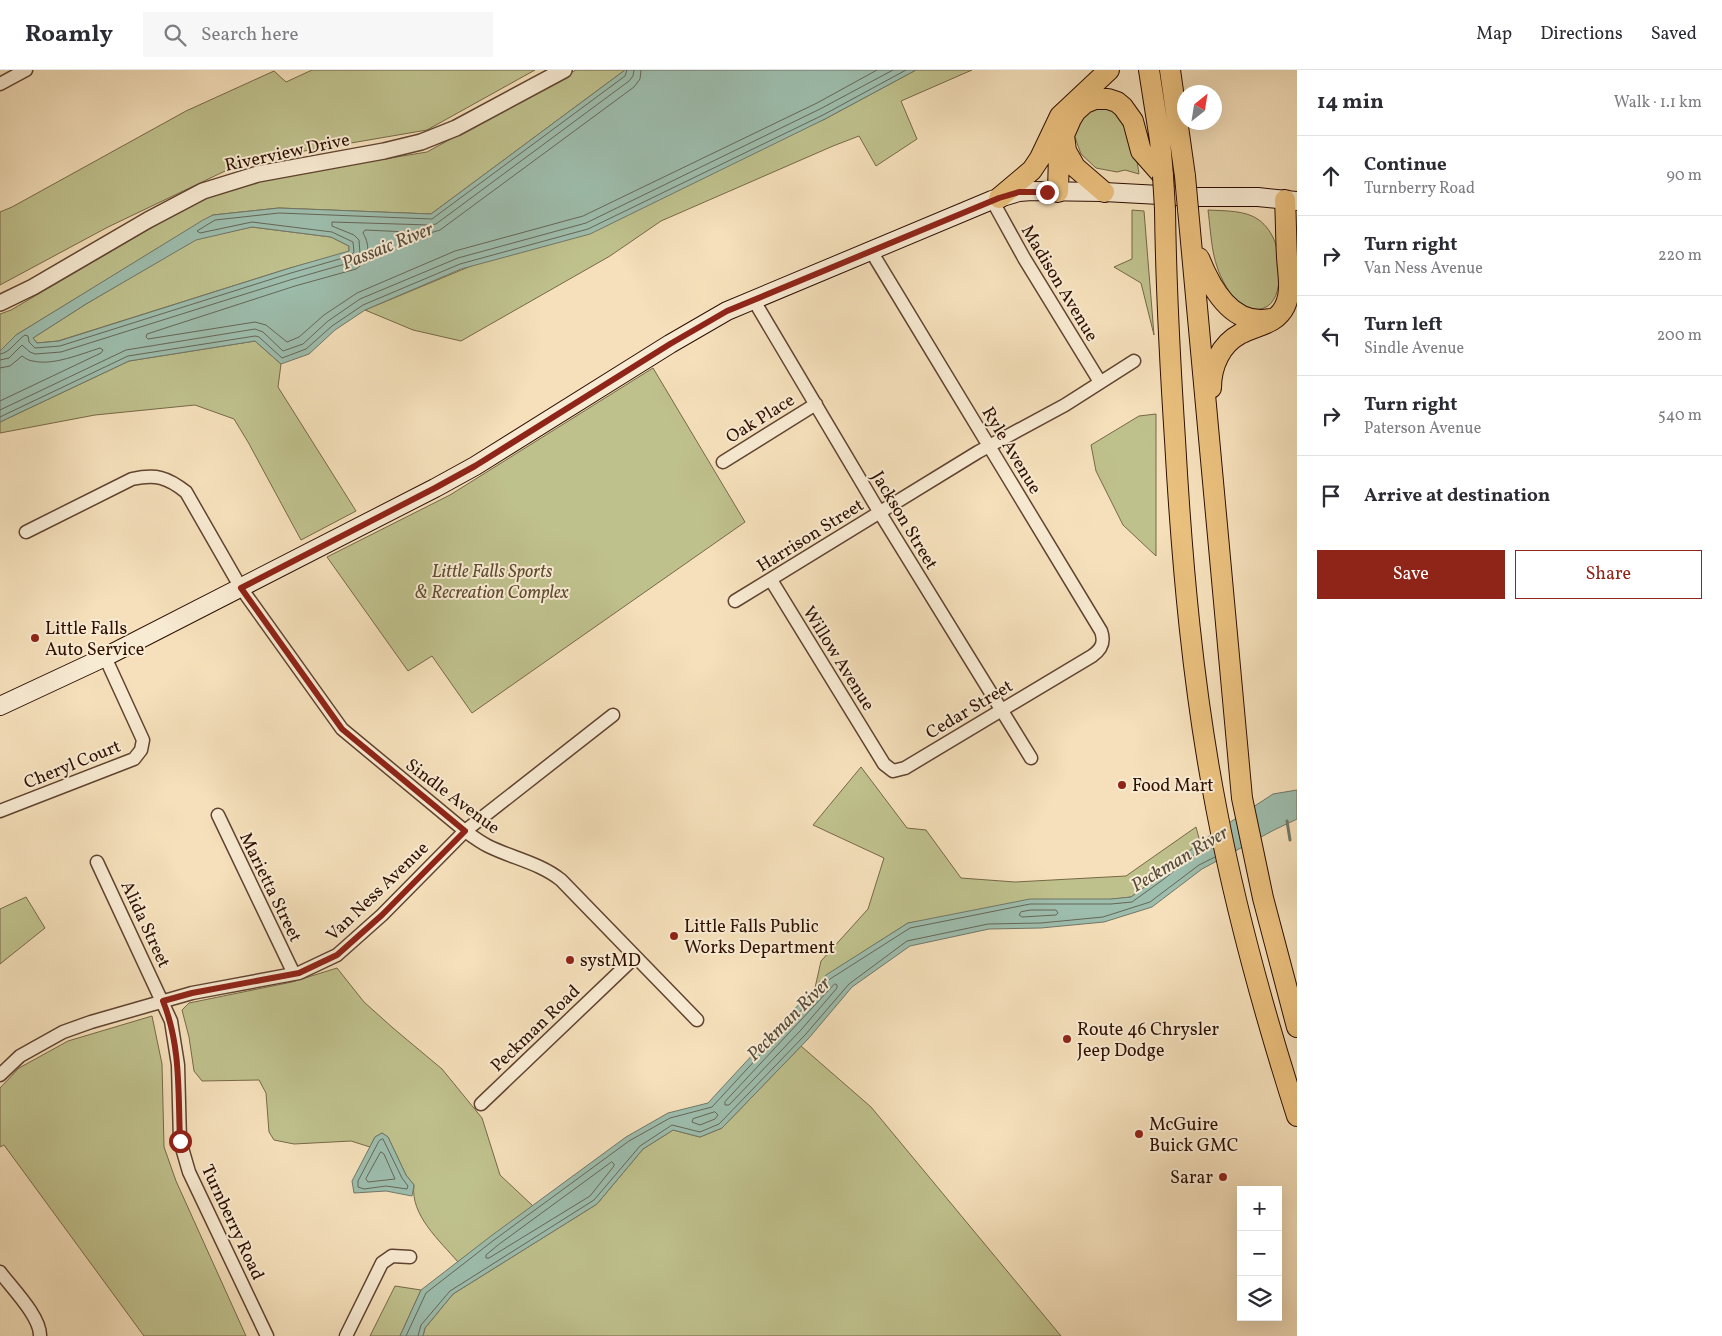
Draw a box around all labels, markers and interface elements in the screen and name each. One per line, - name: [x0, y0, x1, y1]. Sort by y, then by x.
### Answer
- search box: [143, 12, 493, 57]
- text: Roamly: [25, 18, 113, 52]
- icon: search: [161, 21, 189, 49]
- text: Search here: [201, 22, 298, 48]
- text: Map: [1476, 22, 1512, 47]
- text: Directions: [1540, 22, 1623, 47]
- text: Saved: [1651, 22, 1697, 47]
- north arrow: [1177, 85, 1222, 130]
- text: 14 min: [1317, 88, 1384, 117]
- text: Walk · 1.1 km: [1614, 92, 1702, 114]
- street label: Riverview Drive: [222, 128, 352, 179]
- text: Continue: [1364, 152, 1447, 178]
- icon: ahead: [1317, 162, 1345, 190]
- text: 90 m: [1666, 165, 1702, 187]
- text: Turnberry Road: [1364, 178, 1475, 200]
- route end: [1036, 181, 1059, 204]
- water label: Passaic River: [338, 216, 438, 277]
- street label: Madison Avenue: [1014, 221, 1103, 347]
- text: Turn right: [1364, 232, 1457, 258]
- icon: right: [1317, 242, 1345, 270]
- text: 220 m: [1658, 245, 1702, 267]
- text: Van Ness Avenue: [1364, 258, 1483, 280]
- text: Turn left: [1364, 312, 1443, 338]
- icon: left: [1317, 322, 1345, 350]
- text: 200 m: [1657, 325, 1702, 347]
- text: Sindle Avenue: [1364, 338, 1464, 360]
- street label: Oak Place: [722, 388, 800, 450]
- text: Turn right: [1364, 392, 1457, 418]
- street label: Ryle Avenue: [975, 402, 1047, 499]
- icon: right: [1317, 402, 1345, 430]
- text: 540 m: [1658, 405, 1702, 427]
- text: Paterson Avenue: [1364, 418, 1481, 440]
- street label: Jackson Street: [864, 467, 943, 575]
- icon: arrive: [1317, 482, 1345, 510]
- text: Arrive at destination: [1364, 483, 1550, 509]
- street label: Harrison Street: [753, 493, 869, 579]
- button: Save: [1317, 550, 1505, 599]
- button: Share: [1515, 550, 1702, 599]
- park label: Little Falls Sports & Recreation Complex: [415, 560, 570, 606]
- street label: Willow Avenue: [796, 602, 880, 716]
- place label: Little Falls Auto Service: [45, 617, 144, 663]
- marker: Little Falls Auto Service: [29, 632, 41, 644]
- street label: Cedar Street: [921, 674, 1018, 746]
- street label: Cheryl Court: [20, 735, 125, 796]
- street label: Sindle Avenue: [400, 753, 505, 841]
- place label: Food Mart: [1132, 774, 1214, 799]
- marker: Food Mart: [1116, 779, 1128, 791]
- water label: Peckman River: [1126, 820, 1234, 899]
- street label: Marietta Street: [232, 829, 307, 947]
- street label: Van Ness Avenue: [321, 837, 435, 948]
- street label: Alida Street: [114, 877, 176, 972]
- place label: Little Falls Public Works Department: [684, 915, 835, 961]
- marker: Little Falls Public Works Department: [668, 930, 680, 942]
- place label: systMD: [580, 949, 641, 974]
- marker: systMD: [564, 954, 576, 966]
- water label: Peckman River: [742, 971, 838, 1067]
- street label: Peckman Road: [486, 980, 586, 1078]
- place label: Route 46 Chrysler Jeep Dodge: [1077, 1018, 1220, 1064]
- marker: Route 46 Chrysler Jeep Dodge: [1061, 1033, 1073, 1045]
- place label: McGuire Buick GMC: [1149, 1113, 1238, 1159]
- marker: McGuire Buick GMC: [1133, 1128, 1145, 1140]
- route start: [169, 1130, 192, 1153]
- street label: Turnberry Road: [194, 1161, 269, 1285]
- place label: Sarar: [1170, 1166, 1213, 1191]
- marker: Sarar: [1217, 1171, 1229, 1183]
- map controls: [1237, 1186, 1282, 1321]
- button: +: [1237, 1186, 1282, 1231]
- button: −: [1237, 1231, 1282, 1276]
- button: layers: [1237, 1276, 1282, 1321]

